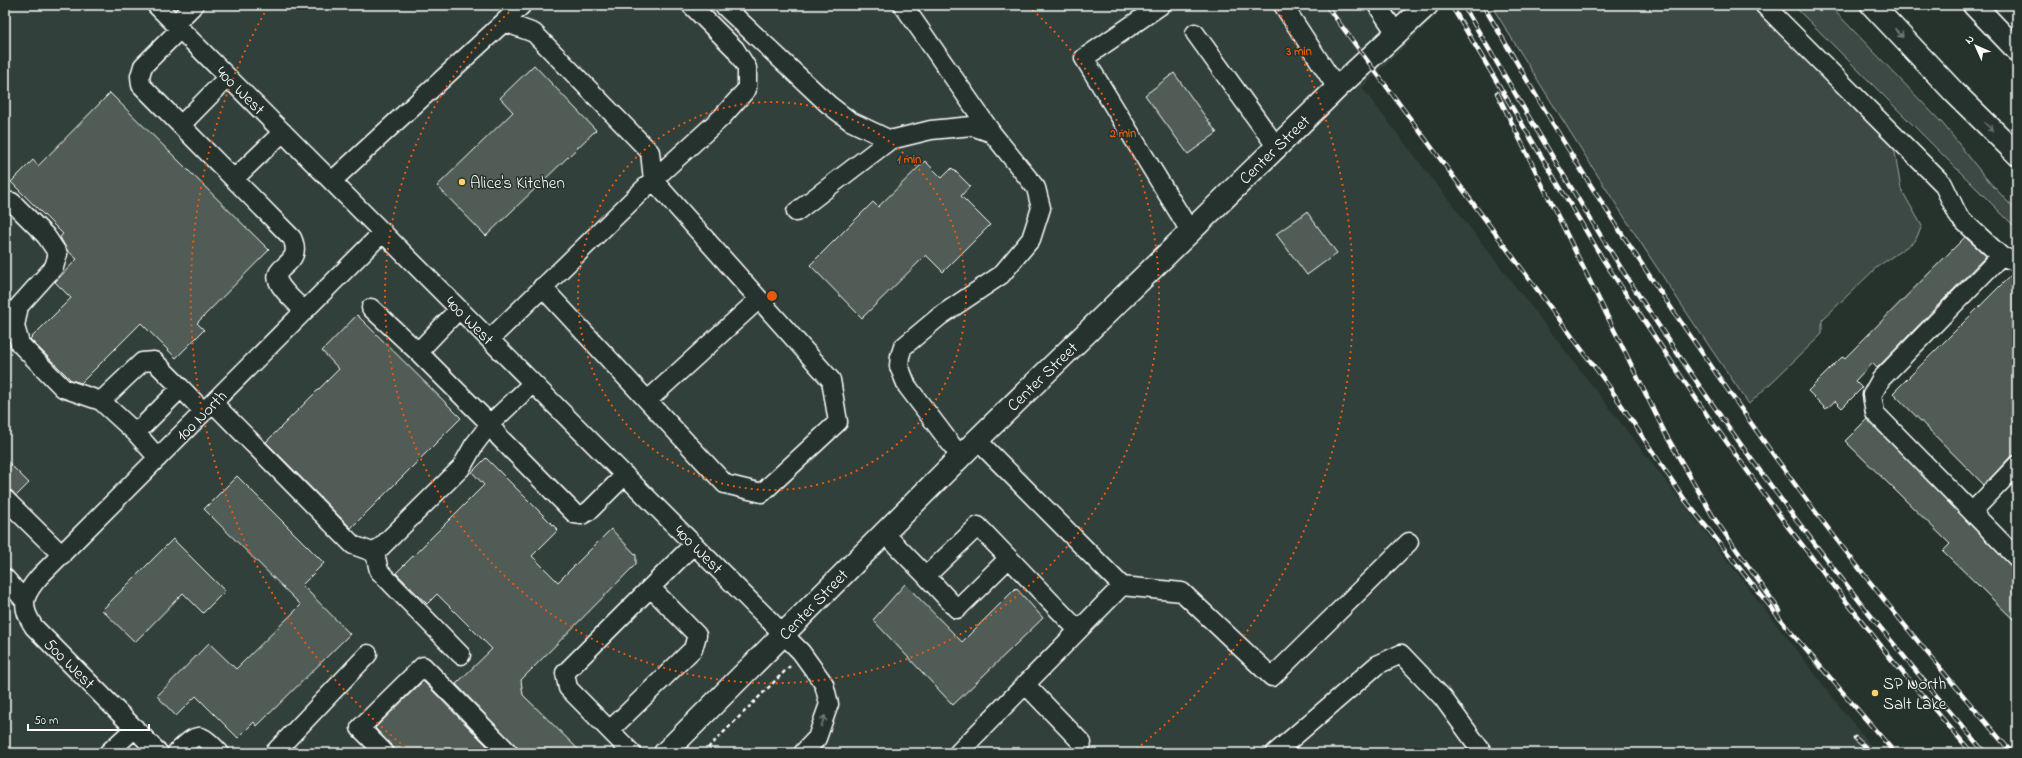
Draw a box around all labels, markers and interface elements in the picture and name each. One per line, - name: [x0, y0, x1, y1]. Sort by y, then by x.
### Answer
- north arrow: [1956, 26, 1996, 66]
- one-way arrow: [1894, 28, 1904, 38]
- text: N: [1961, 31, 1978, 48]
- text: 3 min: [1285, 43, 1312, 61]
- street label: 400 West: [209, 61, 271, 122]
- street label: Center Street: [1234, 109, 1317, 191]
- one-way arrow: [1984, 122, 1994, 132]
- text: 2 min: [1109, 125, 1136, 143]
- text: 1 min: [897, 151, 921, 169]
- place label: Alice's Kitchen: [470, 171, 565, 196]
- marker: Alice's Kitchen: [457, 177, 467, 187]
- centre of rings: [765, 289, 779, 303]
- street label: 400 West: [438, 291, 500, 352]
- street label: Center Street: [1002, 336, 1085, 418]
- street label: 100 North: [171, 385, 233, 447]
- street label: 400 West: [667, 520, 729, 581]
- street label: Center Street: [773, 563, 855, 646]
- street label: 500 West: [38, 633, 101, 696]
- place label: SP North Salt Lake: [1883, 672, 1947, 717]
- marker: SP North Salt Lake: [1870, 688, 1880, 698]
- scale bar: [28, 706, 149, 732]
- text: 50 m: [34, 712, 58, 730]
- one-way arrow: [820, 715, 828, 727]

